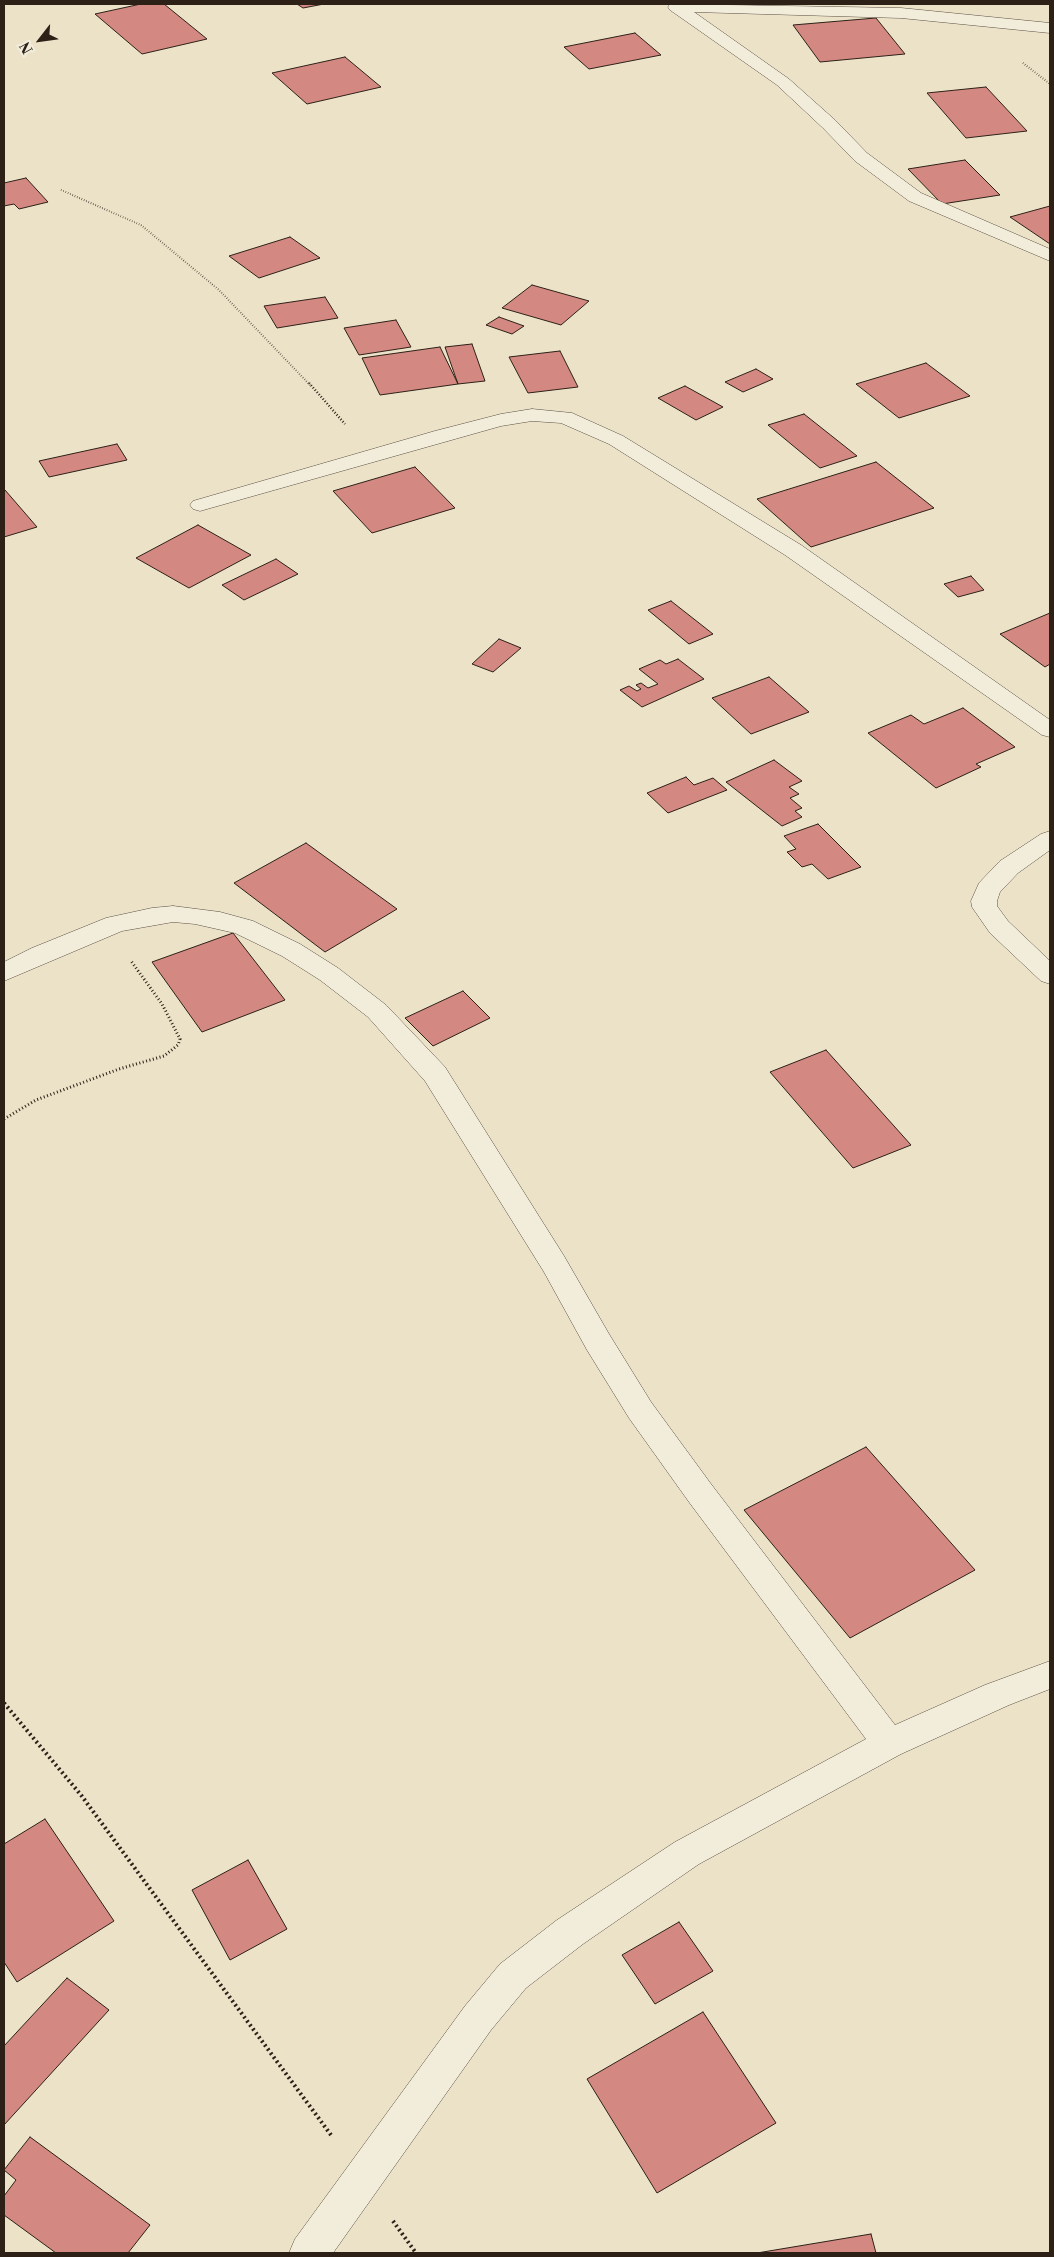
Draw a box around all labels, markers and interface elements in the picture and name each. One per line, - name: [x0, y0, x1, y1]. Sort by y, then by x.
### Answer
- north arrow: [15, 15, 65, 65]
- text: N: [16, 38, 38, 57]

